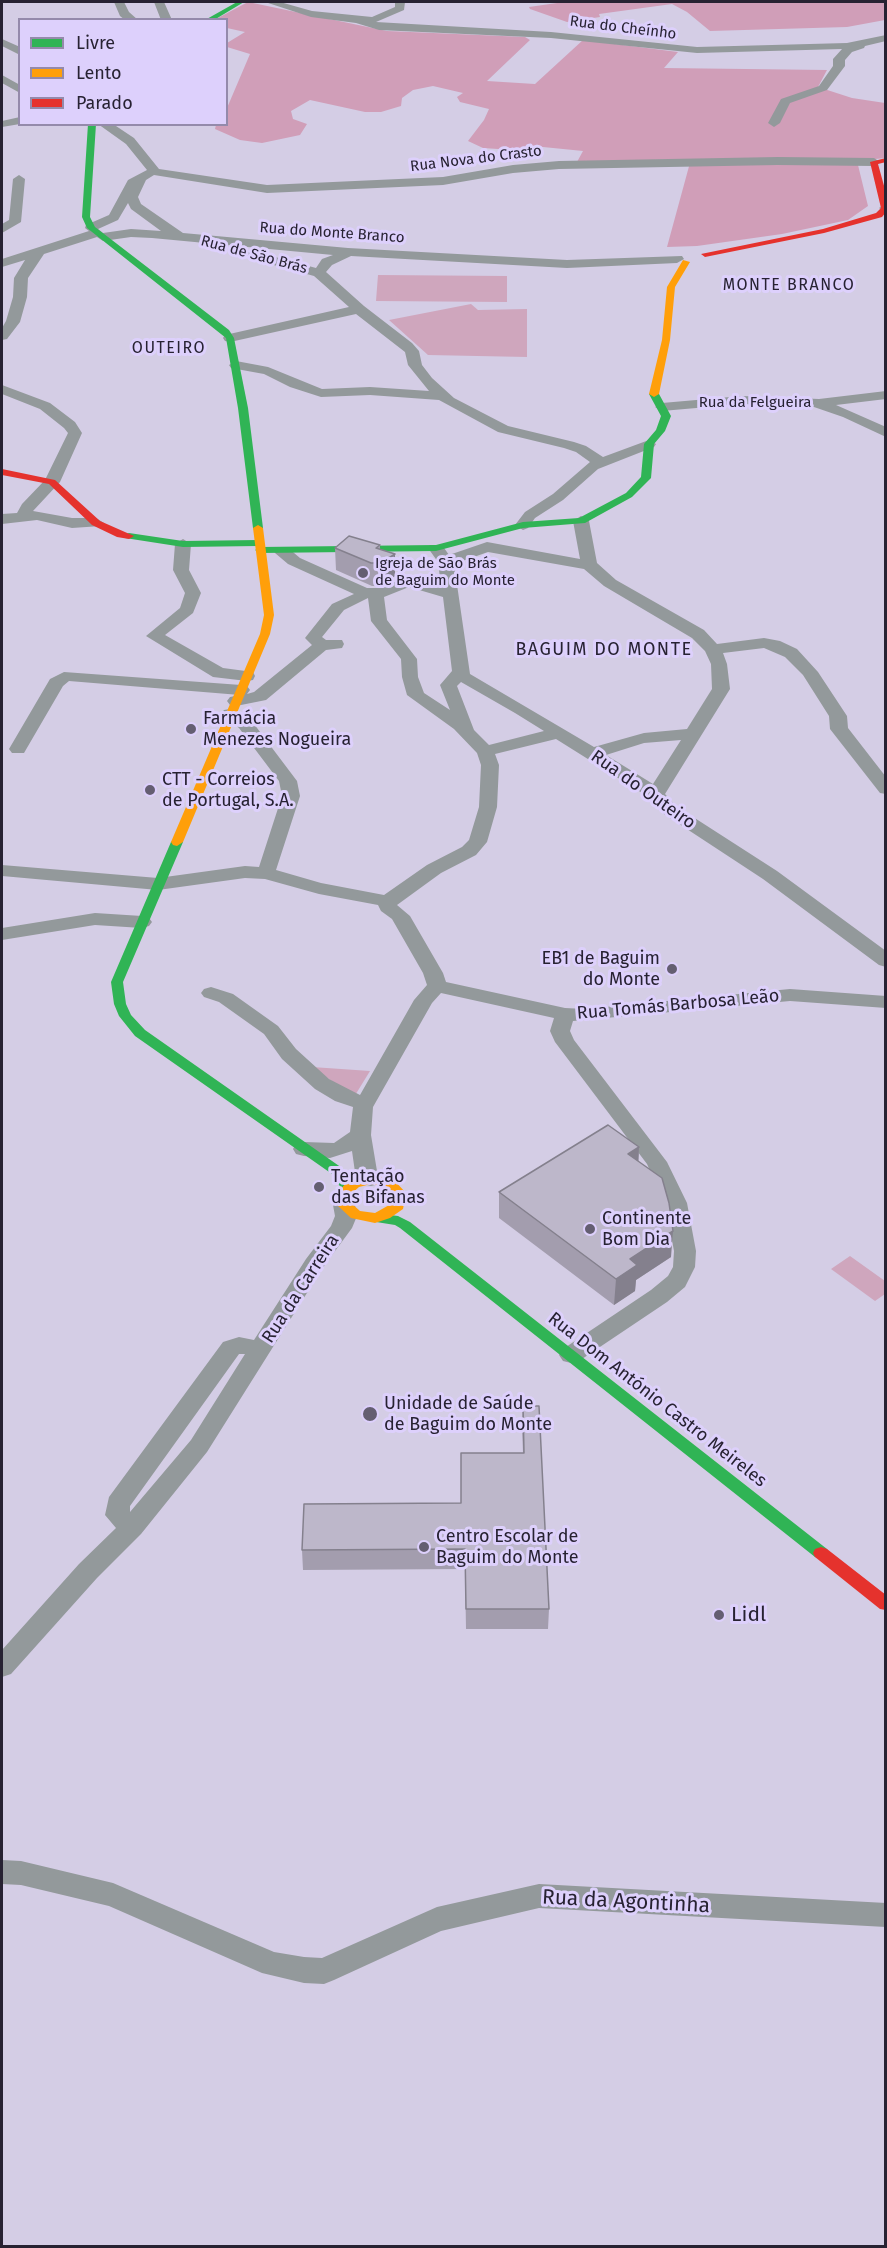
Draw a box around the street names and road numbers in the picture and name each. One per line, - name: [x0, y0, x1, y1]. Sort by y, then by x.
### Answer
- street label: Rua do Cheínho: [569, 13, 677, 43]
- street label: Rua Nova do Crasto: [409, 142, 543, 176]
- street label: Rua do Monte Branco: [259, 219, 405, 247]
- street label: Rua de São Brás: [199, 232, 309, 278]
- street label: Rua da Felgueira: [699, 394, 811, 412]
- street label: Rua do Outeiro: [586, 746, 700, 834]
- street label: Rua Tomás Barbosa Leão: [576, 985, 780, 1025]
- street label: Rua da Carreira: [258, 1231, 344, 1347]
- street label: Rua Dom António Castro Meireles: [543, 1308, 771, 1492]
- street label: Rua da Agontinha: [541, 1885, 711, 1919]

